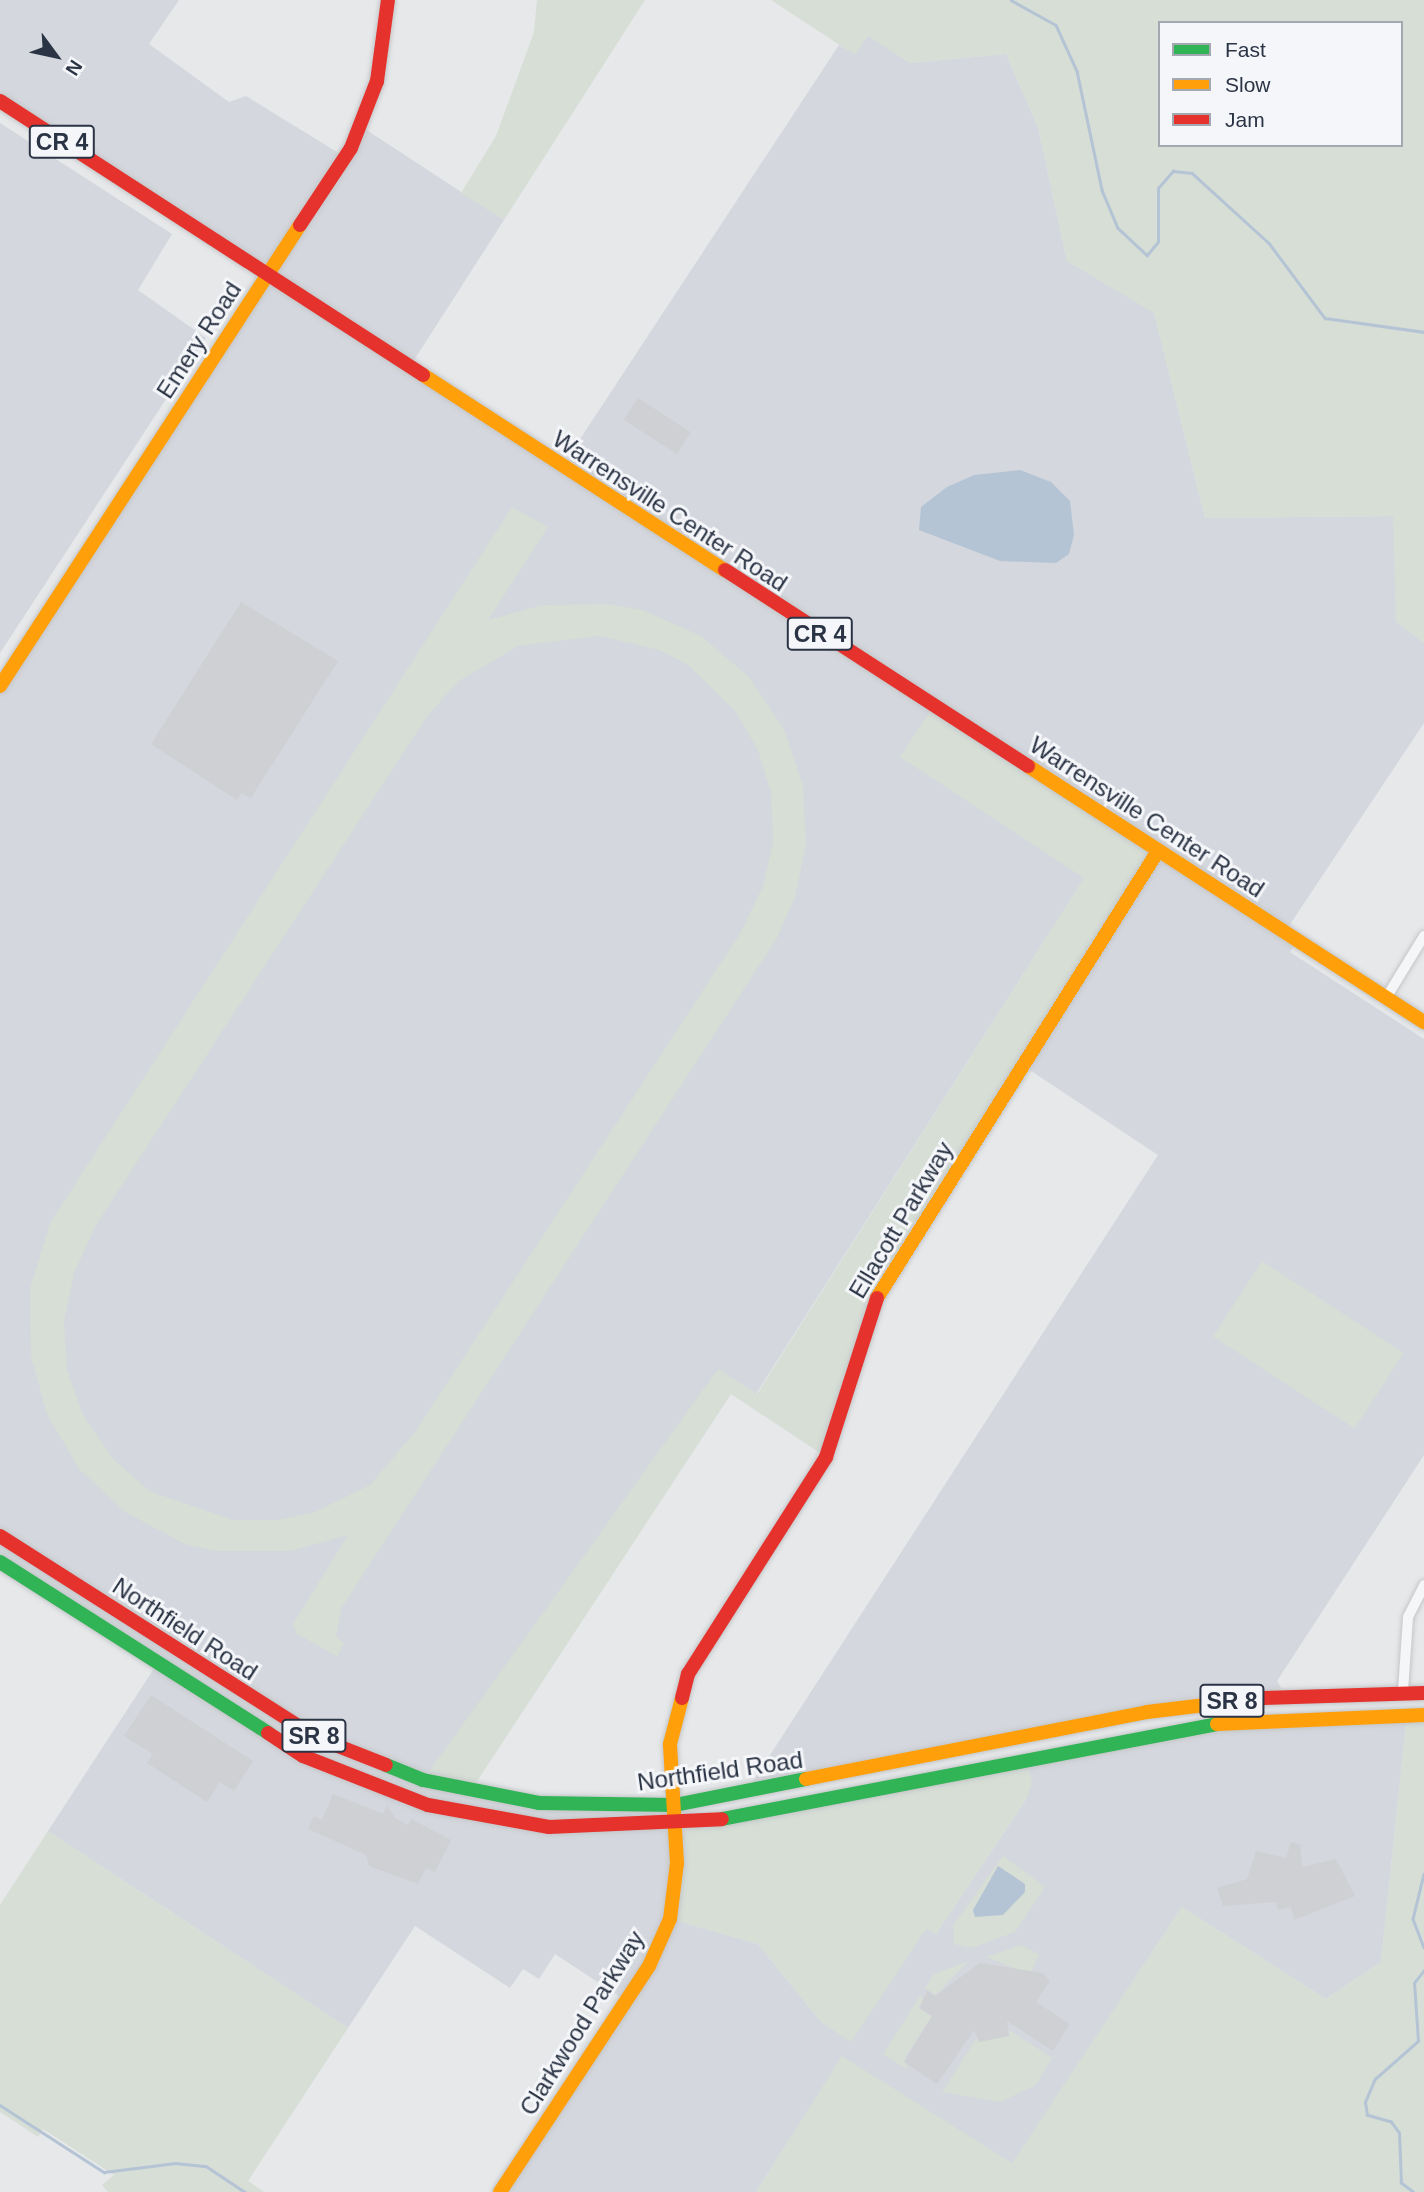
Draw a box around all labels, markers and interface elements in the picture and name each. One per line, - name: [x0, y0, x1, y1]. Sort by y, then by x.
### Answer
- north arrow: [21, 21, 91, 91]
- legend: [1158, 21, 1403, 147]
- text: Fast: [1225, 38, 1266, 61]
- text: N: [61, 56, 87, 79]
- text: Slow: [1225, 73, 1271, 96]
- text: Jam: [1225, 108, 1265, 131]
- road number: CR 4: [29, 122, 95, 162]
- street label: Emery Road: [151, 276, 247, 404]
- street label: Warrensville Center Road: [547, 424, 793, 598]
- road number: CR 4: [787, 614, 853, 654]
- street label: Warrensville Center Road: [1024, 730, 1270, 904]
- street label: Ellacott Parkway: [843, 1137, 959, 1303]
- street label: Northfield Road: [107, 1572, 263, 1686]
- road number: SR 8: [1199, 1682, 1265, 1720]
- road number: SR 8: [281, 1716, 347, 1756]
- street label: Northfield Road: [635, 1745, 805, 1797]
- street label: Clarkwood Parkway: [514, 1925, 650, 2121]

